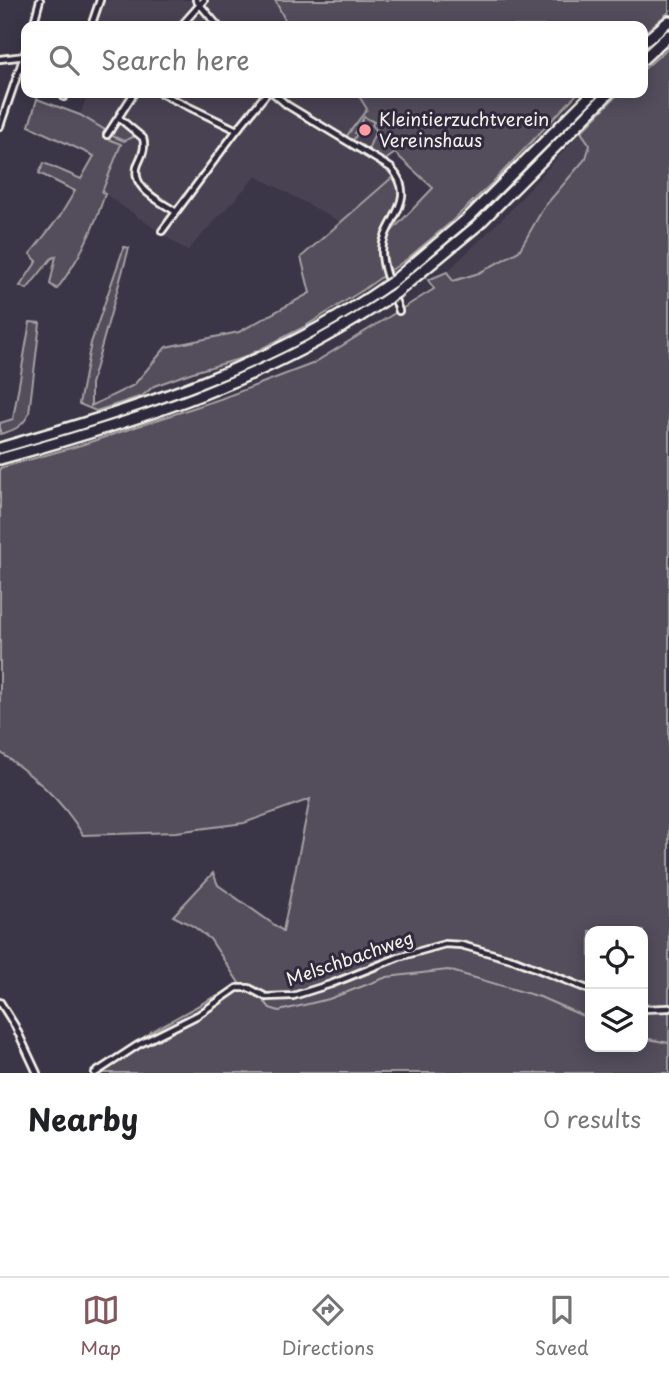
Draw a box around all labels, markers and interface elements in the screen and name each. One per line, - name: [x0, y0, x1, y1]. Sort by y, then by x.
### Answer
- search box: [21, 21, 648, 98]
- text: Search here: [101, 40, 250, 79]
- icon: search: [45, 41, 83, 79]
- place label: Kleintierzuchtverein Vereinshaus: [379, 105, 549, 153]
- marker: Kleintierzuchtverein Vereinshaus: [357, 122, 373, 138]
- street label: Melschbachweg: [282, 923, 417, 992]
- map controls: [585, 926, 648, 1052]
- button: locate: [585, 926, 648, 989]
- button: layers: [585, 989, 648, 1052]
- text: Nearby: [28, 1096, 138, 1141]
- text: 0 results: [543, 1101, 641, 1136]
- tab: Map: [80, 1291, 121, 1361]
- tab: Directions: [282, 1291, 374, 1361]
- tab: Saved: [535, 1291, 589, 1361]

